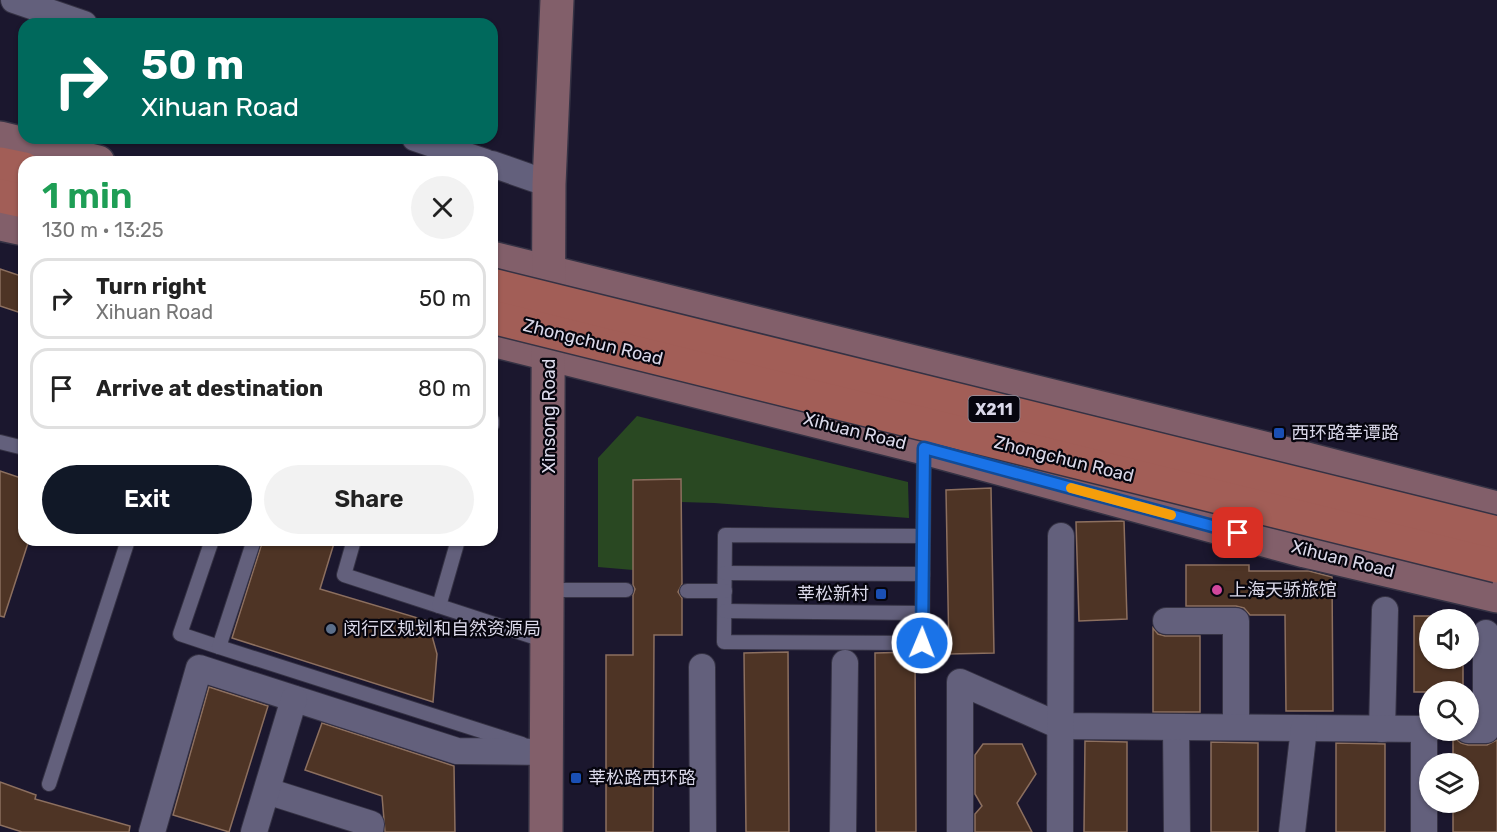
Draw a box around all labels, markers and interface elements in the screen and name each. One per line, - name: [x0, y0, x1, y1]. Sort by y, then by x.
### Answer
- text: 50 m: [141, 40, 244, 90]
- icon: right: [42, 42, 120, 120]
- text: Xihuan Road: [141, 91, 299, 123]
- text: 1 min: [42, 174, 133, 217]
- button: close: [411, 176, 474, 239]
- text: 130 m · 13:25: [42, 218, 164, 242]
- text: Turn right: [96, 273, 206, 300]
- icon: right: [45, 282, 78, 315]
- text: 50 m: [419, 285, 471, 312]
- text: Xihuan Road: [96, 300, 213, 324]
- street label: Zhongchun Road: [521, 314, 665, 370]
- street label: Xinsong Road: [538, 359, 560, 473]
- icon: arrive: [45, 372, 78, 405]
- text: Arrive at destination: [96, 375, 323, 402]
- text: 80 m: [418, 375, 471, 402]
- road number: X211: [968, 396, 1020, 422]
- street label: Xihuan Road: [801, 408, 909, 454]
- place label: 西环路莘谭路: [1291, 422, 1399, 444]
- marker: 西环路莘谭路: [1272, 426, 1286, 440]
- street label: Zhongchun Road: [992, 431, 1136, 487]
- button: Exit: [42, 465, 252, 534]
- button: Share: [264, 465, 474, 534]
- pin: [1212, 507, 1263, 558]
- icon: arrive: [1221, 516, 1254, 549]
- street label: Xihuan Road: [1289, 536, 1397, 582]
- place label: 上海天骄旅馆: [1229, 579, 1337, 601]
- place label: 莘松新村: [797, 583, 869, 605]
- marker: 上海天骄旅馆: [1210, 583, 1224, 597]
- marker: 莘松新村: [874, 587, 888, 601]
- map controls: [1419, 609, 1479, 813]
- button: sound: [1419, 609, 1479, 669]
- position arrow: [890, 611, 954, 675]
- place label: 闵行区规划和自然资源局: [343, 618, 541, 640]
- marker: 闵行区规划和自然资源局: [324, 622, 338, 636]
- button: search: [1419, 681, 1479, 741]
- button: layers: [1419, 753, 1479, 813]
- place label: 莘松路西环路: [588, 767, 696, 789]
- marker: 莘松路西环路: [569, 771, 583, 785]

